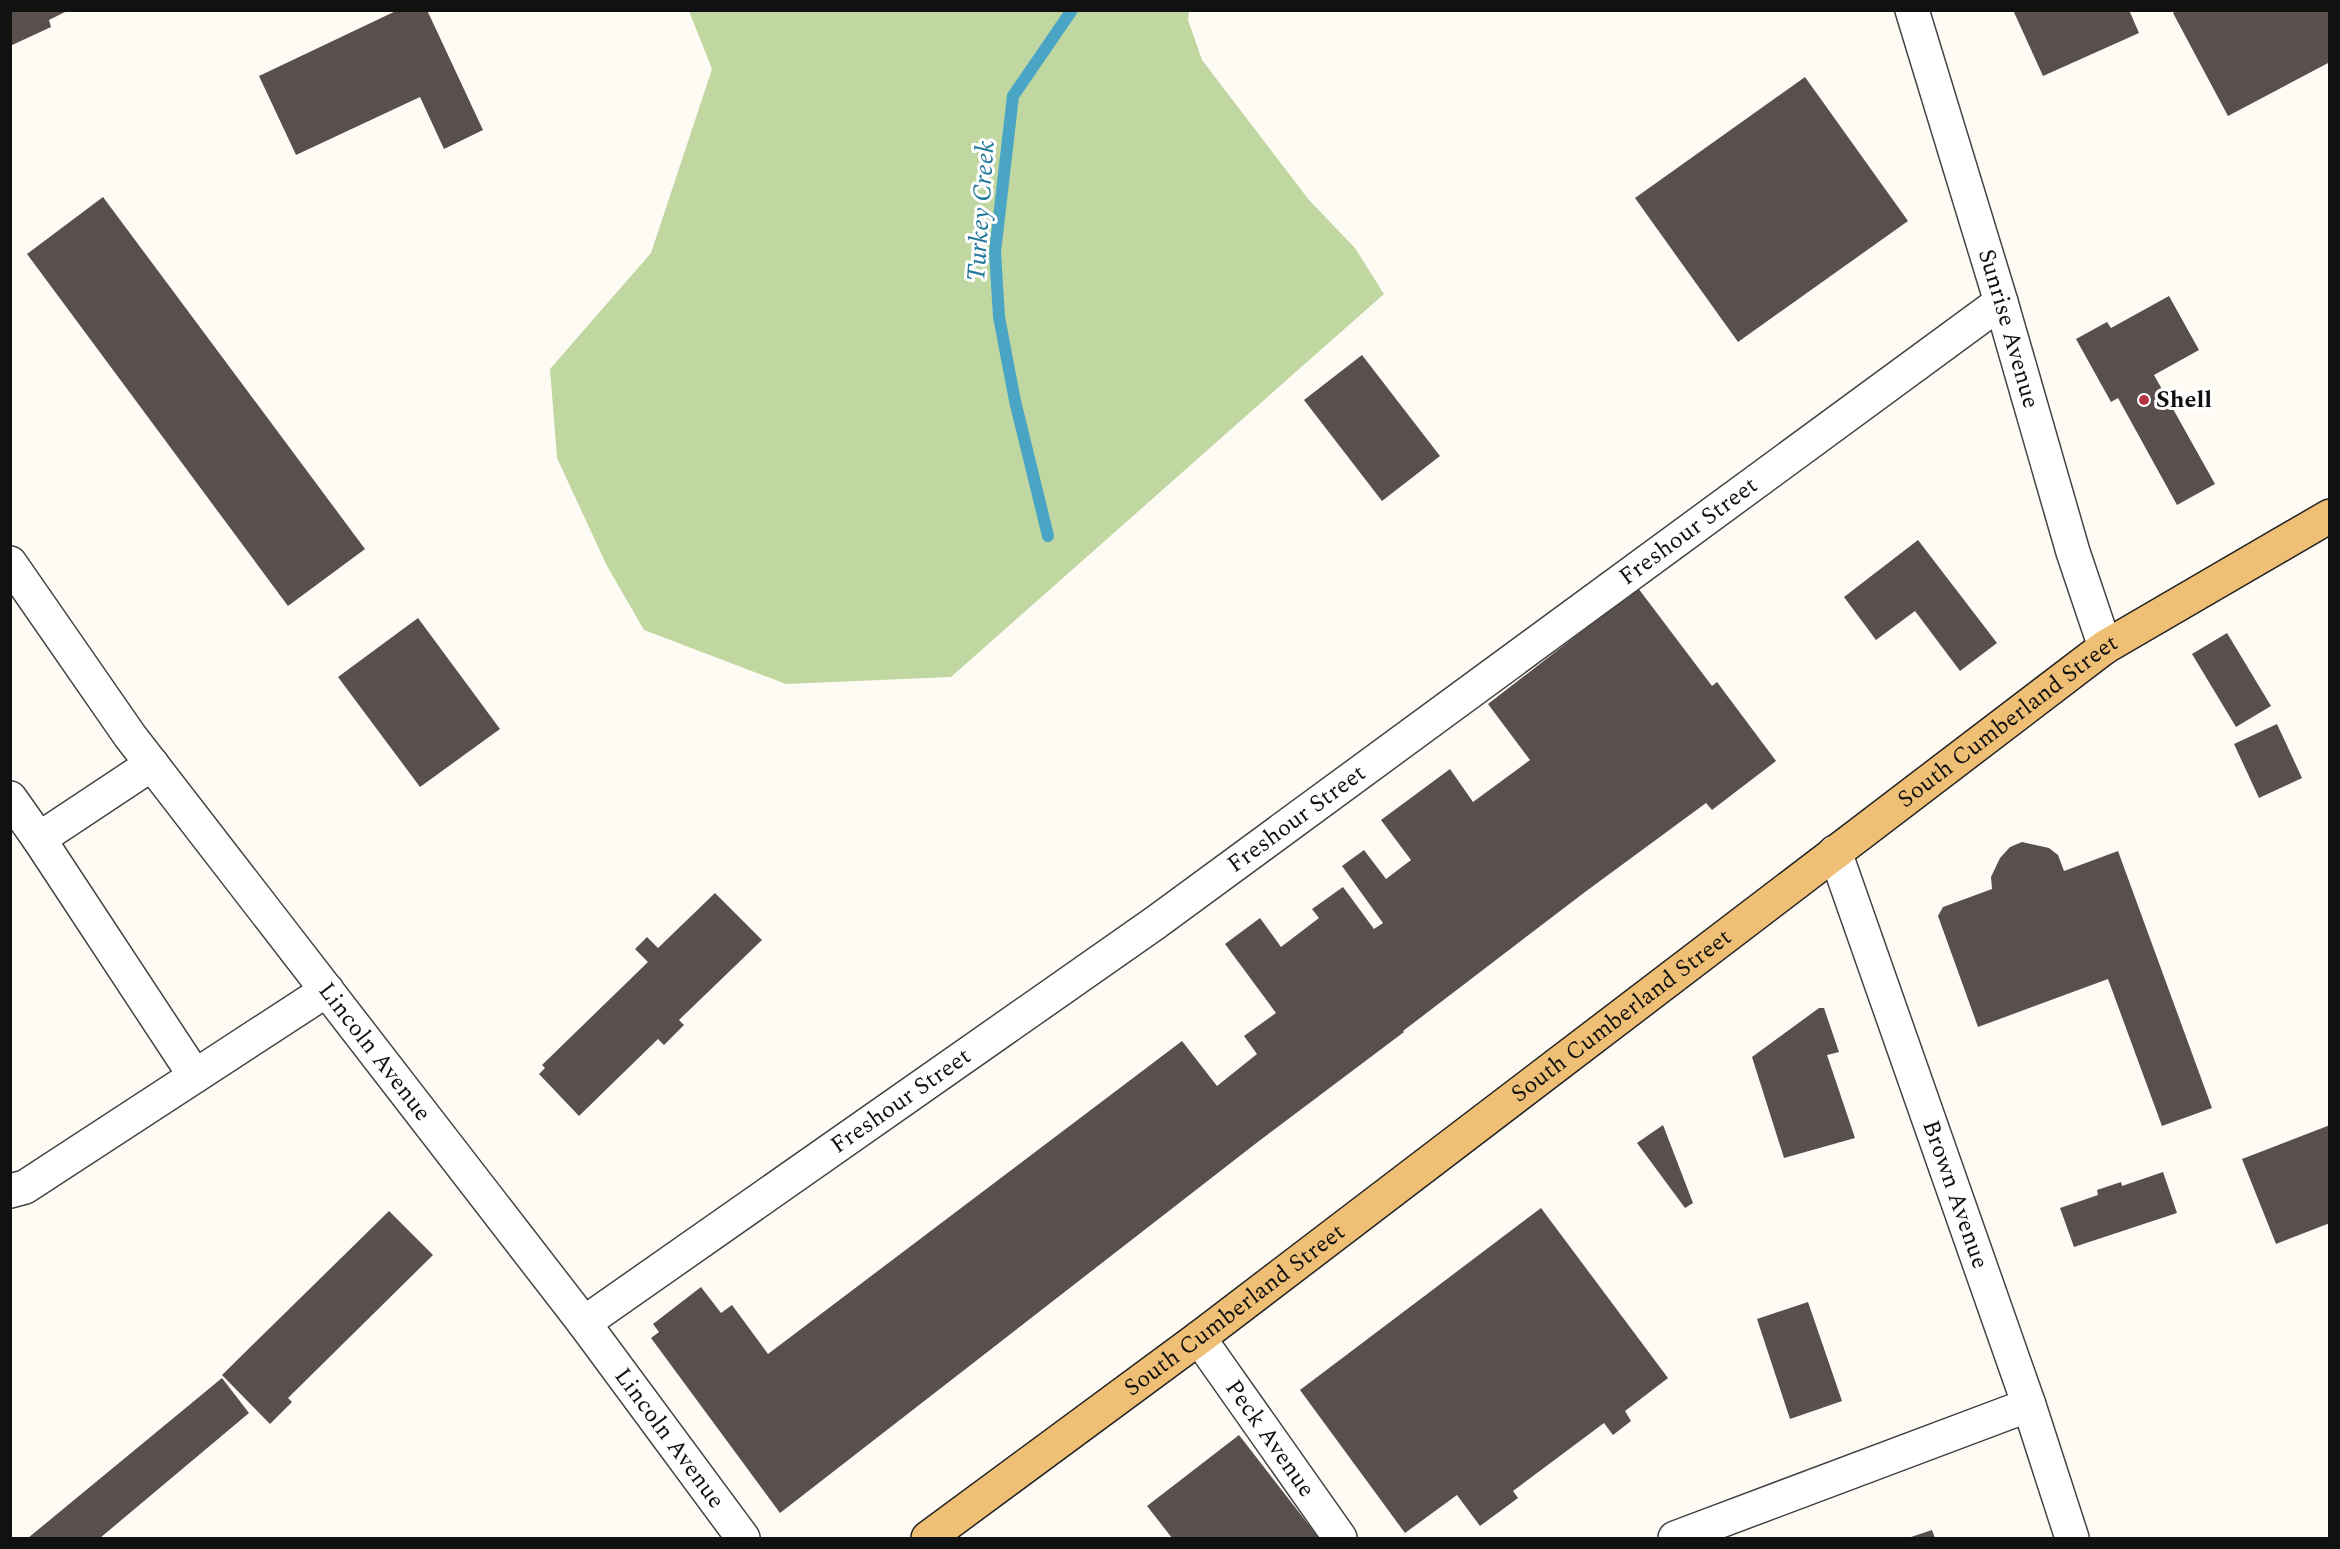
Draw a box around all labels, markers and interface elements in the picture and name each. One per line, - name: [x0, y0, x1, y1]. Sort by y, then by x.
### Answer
- water label: Turkey Creek: [956, 139, 1006, 283]
- street label: Sunrise Avenue: [1968, 245, 2049, 413]
- place label: Shell: [2156, 382, 2212, 418]
- marker: Shell: [2137, 393, 2151, 407]
- street label: Freshour Street: [1612, 468, 1765, 595]
- street label: South Cumberland Street: [1890, 625, 2125, 817]
- street label: Freshour Street: [1220, 756, 1374, 882]
- street label: South Cumberland Street: [1503, 920, 1739, 1112]
- street label: Lincoln Avenue: [309, 975, 440, 1129]
- street label: Freshour Street: [823, 1039, 979, 1163]
- street label: Brown Avenue: [1912, 1115, 1998, 1274]
- street label: South Cumberland Street: [1116, 1215, 1353, 1406]
- street label: Lincoln Avenue: [605, 1360, 733, 1516]
- street label: Peck Avenue: [1216, 1372, 1324, 1505]

